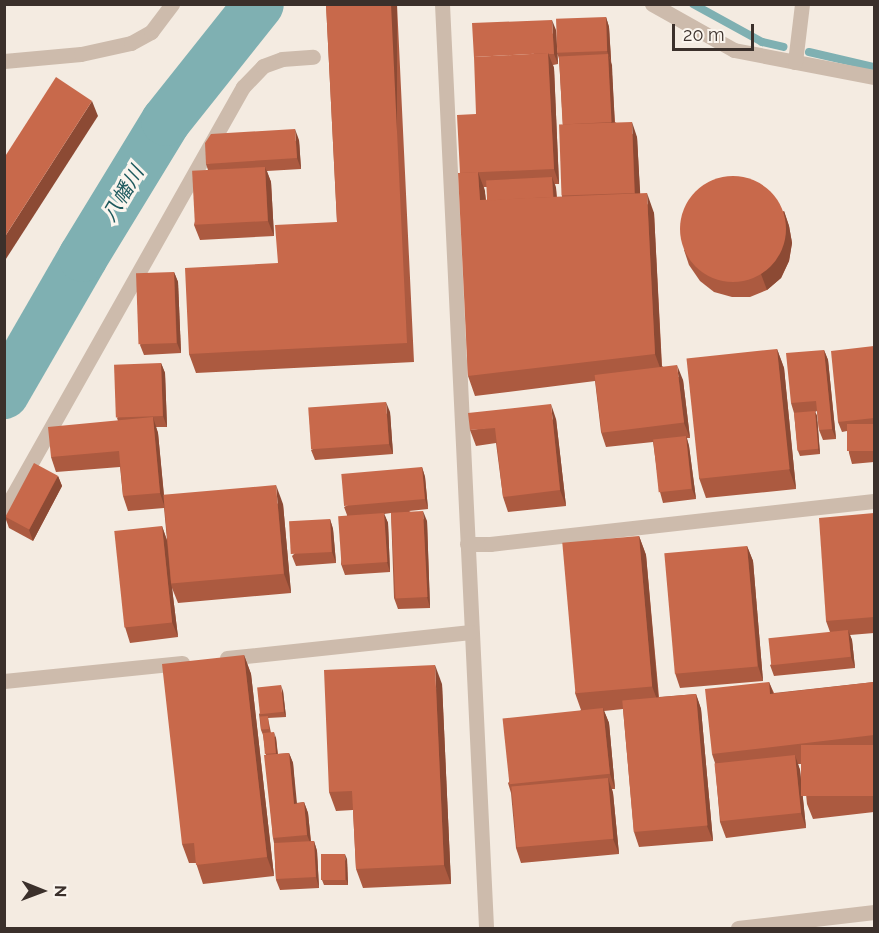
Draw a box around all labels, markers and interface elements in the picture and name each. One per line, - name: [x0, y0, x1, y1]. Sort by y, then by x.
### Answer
- scale bar: [675, 12, 758, 50]
- text: 20 m: [683, 24, 725, 45]
- water label: 八幡川: [97, 162, 149, 226]
- north arrow: [12, 861, 72, 921]
- text: N: [51, 885, 70, 898]

